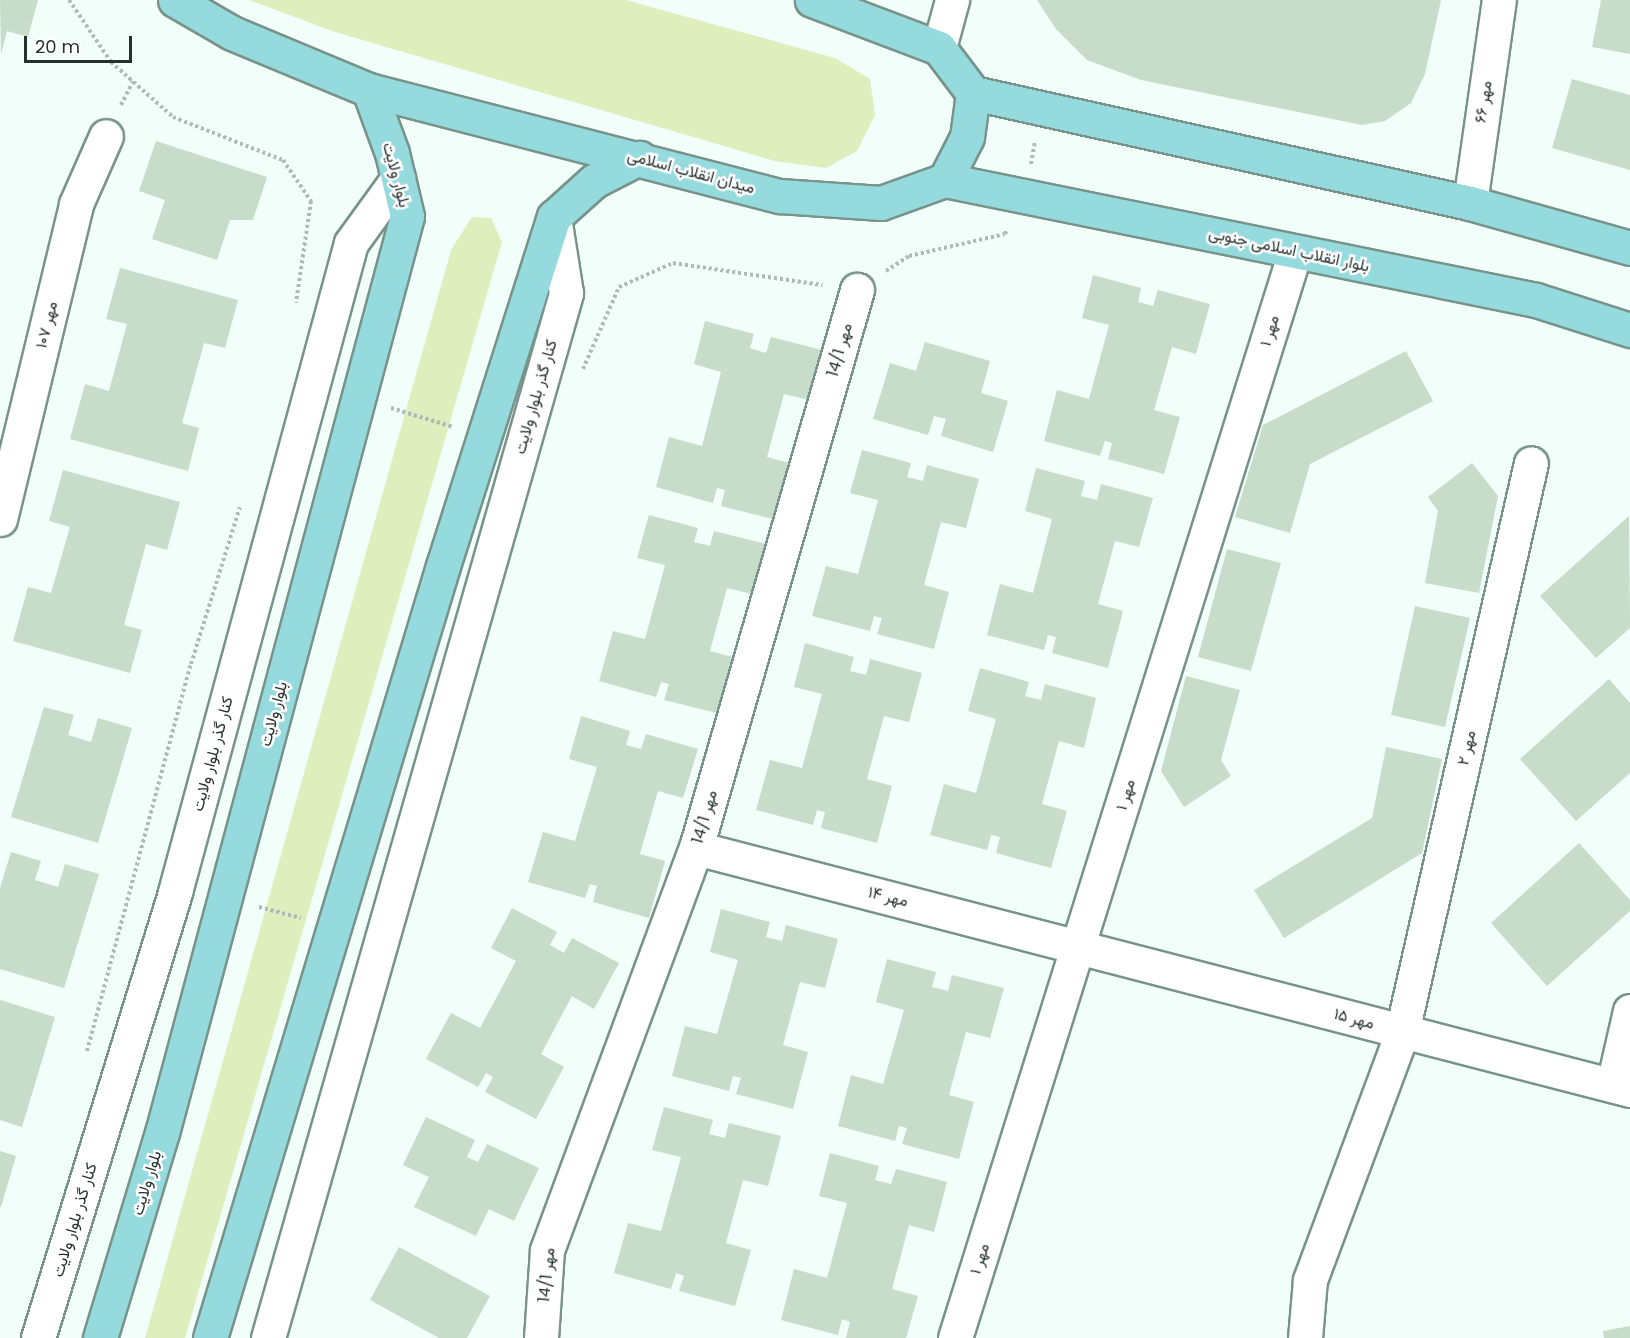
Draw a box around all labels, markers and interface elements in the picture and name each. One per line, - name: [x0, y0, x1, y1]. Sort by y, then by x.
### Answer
- scale bar: [27, 24, 135, 62]
- text: 20 m: [35, 34, 80, 59]
- street label: مهر ۶۶: [1472, 80, 1496, 124]
- street label: بلوار ولایت: [378, 140, 414, 210]
- street label: میدان انقلاب اسلامی: [625, 146, 757, 198]
- street label: بلوار انقلاب اسلامی جنوبی: [1207, 224, 1371, 276]
- street label: مهر ۱۰۷: [32, 300, 62, 350]
- street label: مهر ۱: [1256, 313, 1284, 349]
- street label: مهر 14/1: [823, 321, 857, 379]
- street label: کنار گذر بلوار ولایت: [510, 338, 562, 456]
- street label: بلوار ولایت: [256, 679, 292, 749]
- street label: کنار گذر بلوار ولایت: [188, 694, 238, 814]
- street label: مهر ۲: [1454, 729, 1480, 767]
- street label: مهر ۱: [1112, 777, 1140, 813]
- street label: مهر 14/1: [688, 788, 722, 846]
- street label: مهر ۱۴: [866, 883, 910, 911]
- street label: مهر ۱۵: [1332, 1004, 1376, 1034]
- street label: بلوار ولایت: [128, 1148, 166, 1218]
- street label: کنار گذر بلوار ولایت: [49, 1161, 101, 1279]
- street label: مهر ۱: [966, 1241, 994, 1277]
- street label: مهر 14/1: [535, 1247, 559, 1303]

